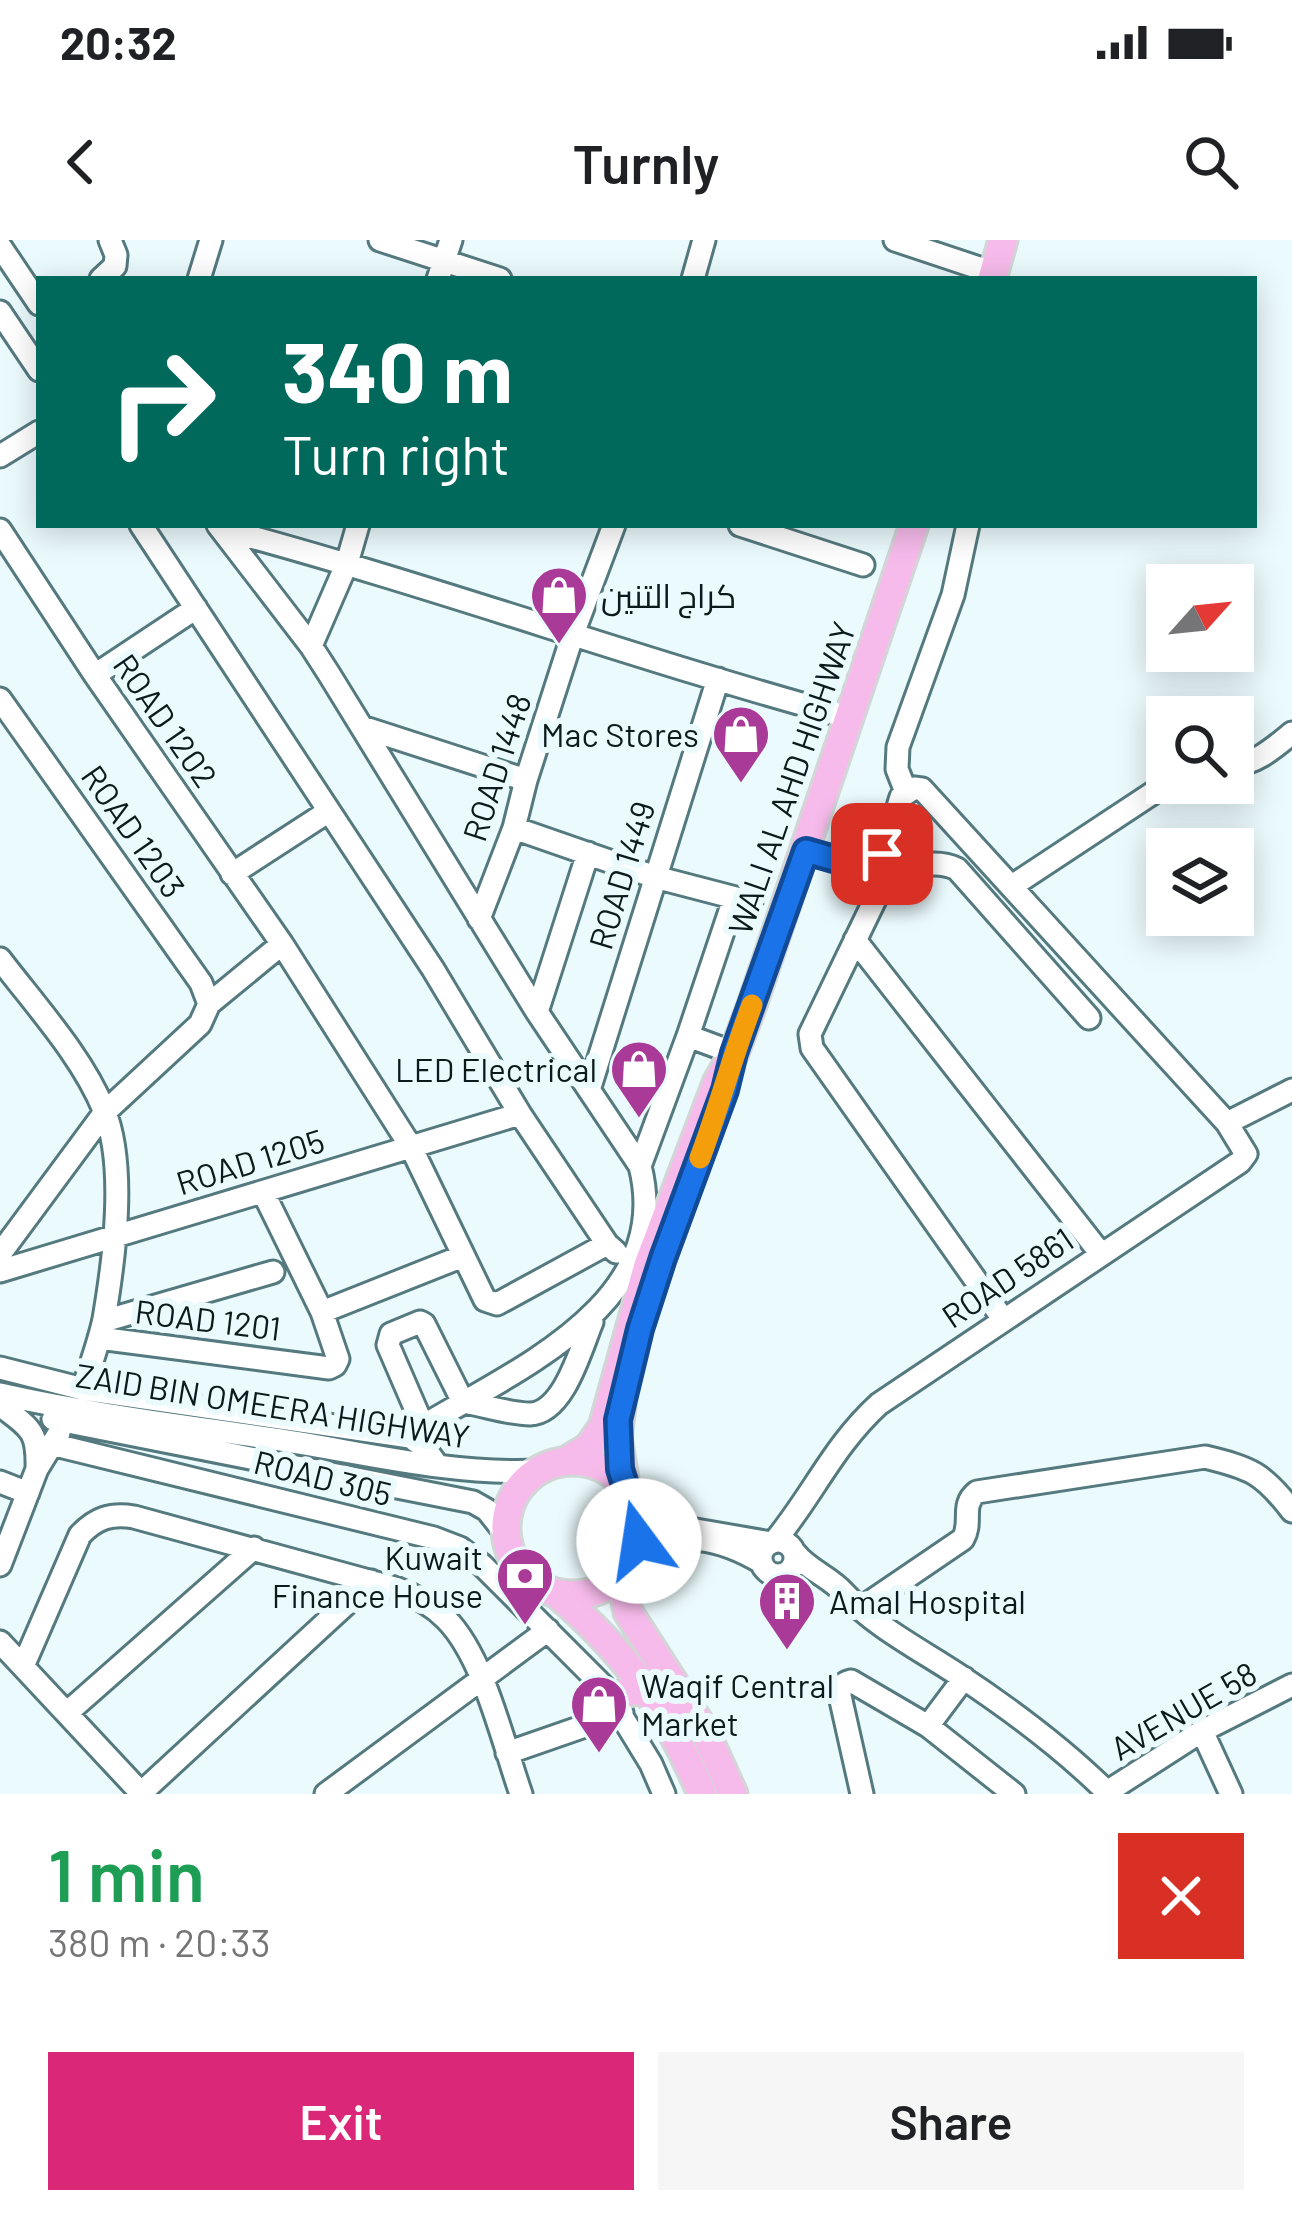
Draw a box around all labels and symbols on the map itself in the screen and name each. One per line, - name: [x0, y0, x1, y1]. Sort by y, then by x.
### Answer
- shop icon: كراج التنين: [528, 564, 590, 646]
- north arrow: [1146, 564, 1254, 672]
- place label: كراج التنين: [601, 575, 736, 619]
- street label: WALI AL AHD HIGHWAY: [719, 616, 863, 940]
- street label: ROAD 1202: [106, 646, 226, 794]
- street label: ROAD 1448: [453, 688, 539, 846]
- shop icon: Mac Stores: [710, 703, 772, 785]
- place label: Mac Stores: [541, 714, 699, 754]
- street label: ROAD 1203: [74, 757, 194, 905]
- street label: ROAD 1449: [580, 796, 662, 954]
- pin: [831, 803, 933, 905]
- shop icon: LED Electrical: [608, 1038, 670, 1120]
- place label: LED Electrical: [395, 1049, 597, 1089]
- street label: ROAD 1205: [171, 1120, 329, 1202]
- street label: ROAD 5861: [934, 1219, 1080, 1335]
- street label: ROAD 1201: [133, 1290, 283, 1348]
- street label: ZAID BIN OMEERA HIGHWAY: [73, 1354, 473, 1456]
- street label: ROAD 305: [250, 1441, 396, 1513]
- position arrow: [576, 1478, 702, 1604]
- place label: Kuwait Finance House: [272, 1537, 483, 1615]
- bank icon: Kuwait Finance House: [494, 1545, 556, 1627]
- building icon: Amal Hospital: [756, 1570, 818, 1652]
- place label: Amal Hospital: [829, 1581, 1026, 1621]
- street label: AVENUE 58: [1103, 1652, 1263, 1768]
- place label: Waqif Central Market: [641, 1665, 834, 1743]
- shop icon: Waqif Central Market: [568, 1673, 630, 1755]

